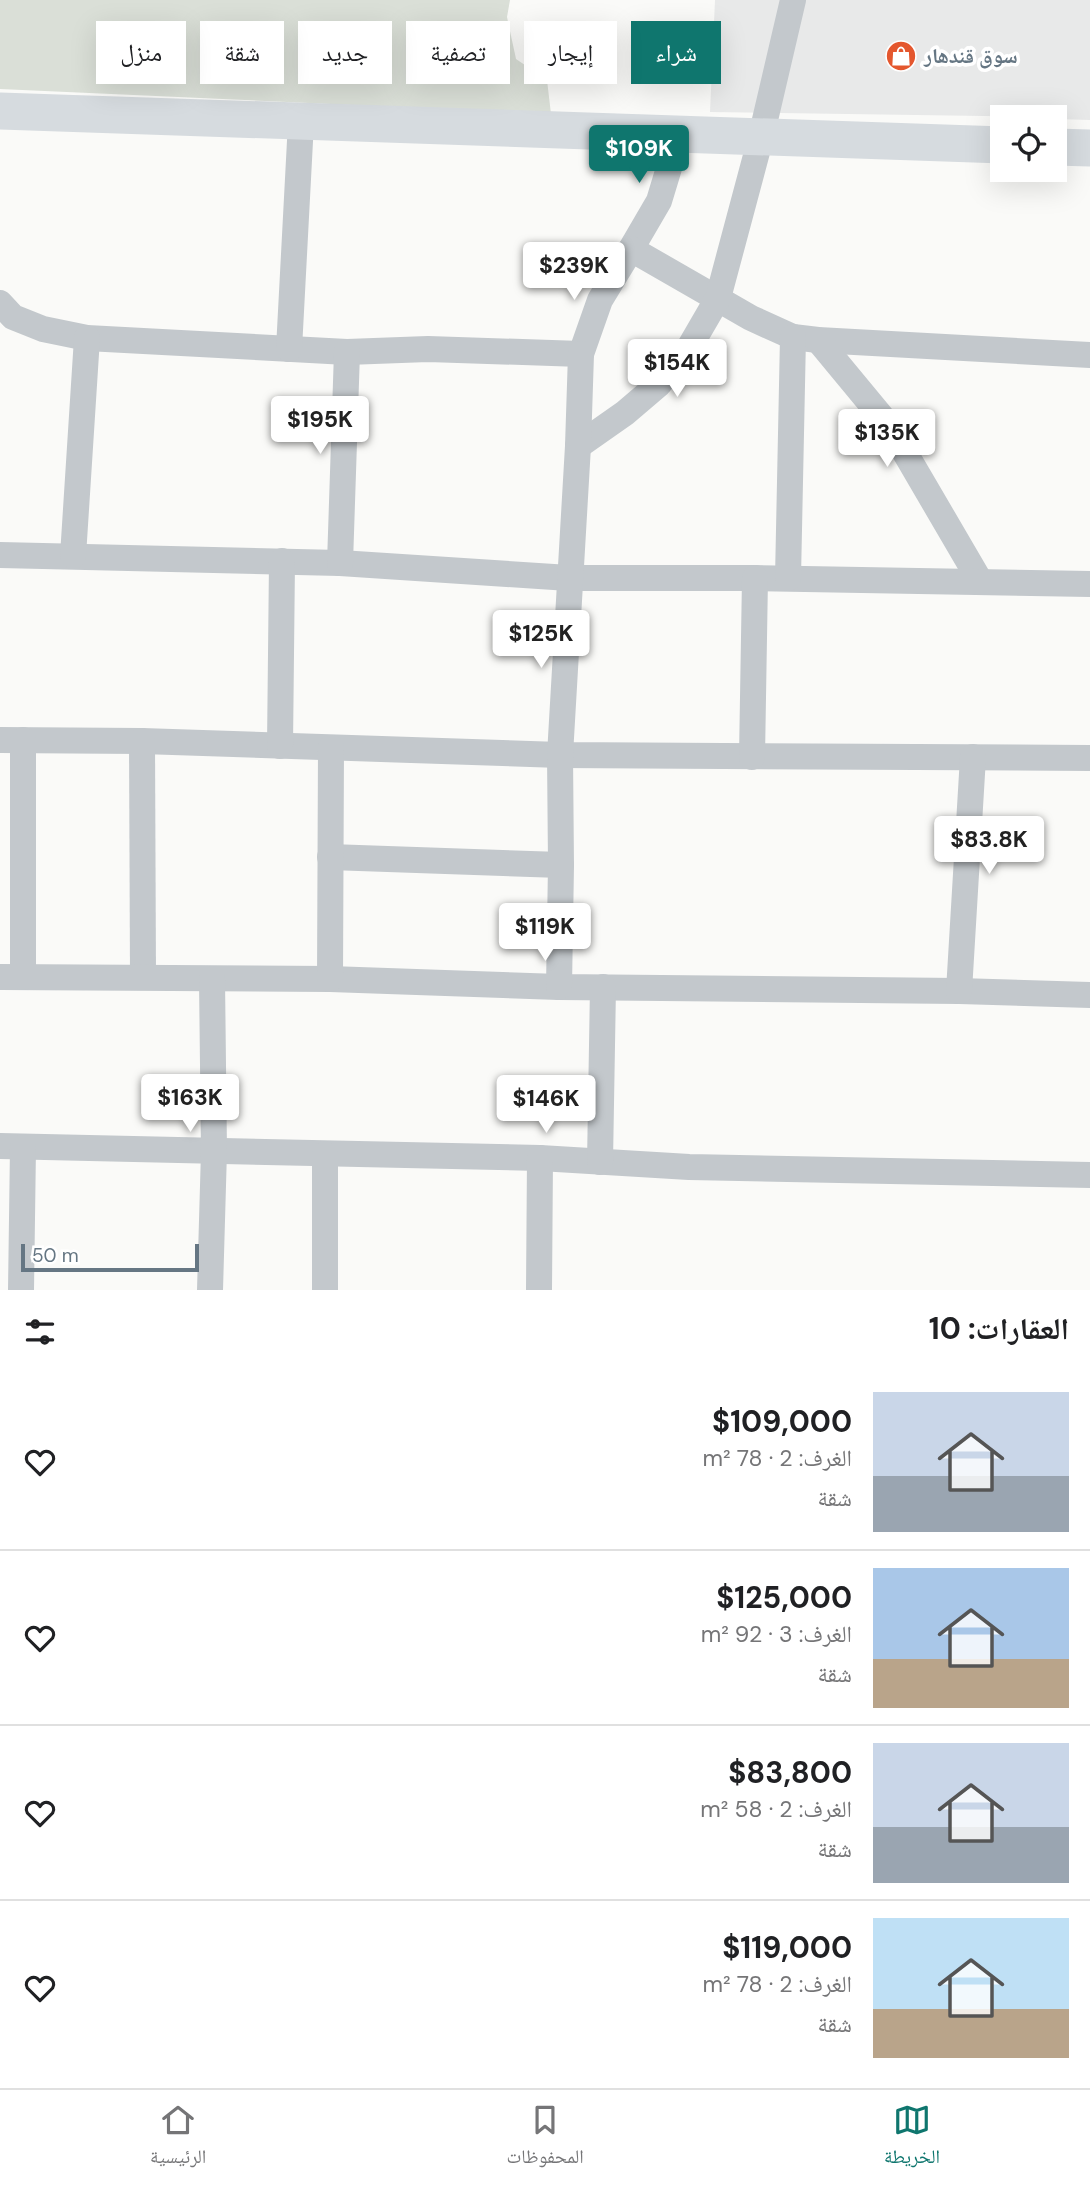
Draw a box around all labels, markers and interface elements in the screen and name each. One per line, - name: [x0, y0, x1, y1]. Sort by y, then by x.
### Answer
- chip: منزل: [96, 21, 186, 84]
- chip: شقة: [200, 21, 284, 84]
- chip: جديد: [298, 21, 392, 84]
- chip: تصفية: [406, 21, 510, 84]
- chip: إيجار: [524, 21, 617, 84]
- chip: شراء: [631, 21, 721, 84]
- shop icon: سوق قندهار: [884, 39, 918, 73]
- place label: سوق قندهار: [923, 42, 1018, 70]
- map controls: [990, 105, 1067, 182]
- button: locate: [990, 105, 1067, 182]
- pin: $109K: [590, 125, 688, 185]
- text: $109K: [605, 133, 673, 163]
- pin: $239K: [525, 243, 623, 302]
- text: $239K: [539, 250, 609, 280]
- pin: $154K: [628, 340, 726, 399]
- text: $154K: [644, 347, 710, 377]
- pin: $195K: [271, 396, 369, 456]
- text: $195K: [287, 404, 353, 434]
- pin: $135K: [838, 410, 936, 469]
- text: $135K: [854, 417, 920, 447]
- pin: $125K: [492, 610, 590, 670]
- text: $125K: [509, 618, 573, 648]
- pin: $83.8K: [932, 816, 1046, 876]
- text: $83.8K: [950, 824, 1028, 854]
- pin: $119K: [496, 904, 594, 963]
- text: $119K: [515, 911, 575, 941]
- pin: $163K: [141, 1074, 239, 1134]
- pin: $146K: [497, 1076, 595, 1135]
- text: $163K: [157, 1082, 223, 1112]
- text: $146K: [513, 1083, 579, 1113]
- scale bar: [21, 1241, 200, 1273]
- text: 50 m: [32, 1243, 79, 1268]
- text: العقارات: 10: [929, 1309, 1069, 1348]
- icon: filters: [21, 1313, 59, 1351]
- text: $109,000: [712, 1402, 852, 1441]
- icon: home: [929, 1420, 1013, 1504]
- icon: heart: [21, 1443, 59, 1481]
- text: الغرف: 2 · 78 m²: [702, 1443, 852, 1473]
- text: شقة: [818, 1483, 852, 1513]
- text: $125,000: [716, 1578, 852, 1617]
- icon: home: [929, 1596, 1013, 1680]
- icon: heart: [21, 1619, 59, 1657]
- text: الغرف: 3 · 92 m²: [701, 1619, 852, 1649]
- text: شقة: [818, 1659, 852, 1689]
- text: $83,800: [728, 1753, 852, 1792]
- icon: home: [929, 1771, 1013, 1855]
- icon: heart: [21, 1794, 59, 1832]
- text: الغرف: 2 · 58 m²: [700, 1794, 852, 1824]
- text: شقة: [818, 1834, 852, 1864]
- text: $119,000: [722, 1928, 852, 1967]
- icon: home: [929, 1946, 1013, 2030]
- icon: heart: [21, 1969, 59, 2007]
- text: الغرف: 2 · 78 m²: [702, 1969, 852, 1999]
- text: شقة: [818, 2009, 852, 2039]
- tab: الرئيسية: [150, 2101, 206, 2175]
- tab: المحفوظات: [507, 2101, 584, 2175]
- tab: الخريطة: [884, 2101, 940, 2175]

